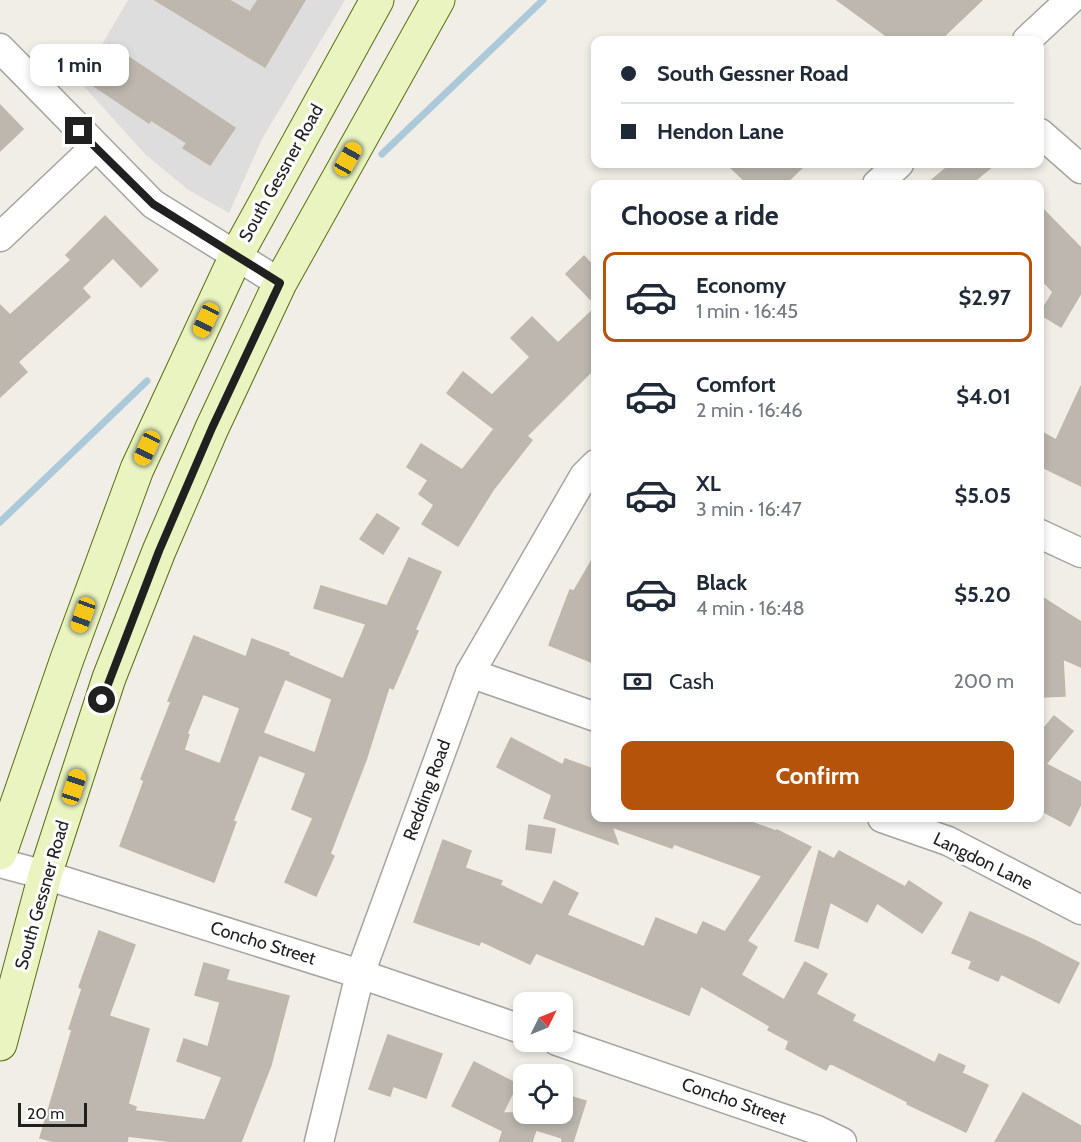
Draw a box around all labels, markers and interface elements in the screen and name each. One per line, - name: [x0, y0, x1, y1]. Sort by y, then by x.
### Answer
- callout: 1 min: [29, 44, 128, 86]
- text: 1 min: [57, 53, 102, 77]
- text: South Gessner Road: [657, 60, 849, 87]
- street label: South Gessner Road: [234, 100, 328, 246]
- route end: [65, 117, 92, 144]
- text: Hendon Lane: [657, 118, 784, 145]
- car: [331, 139, 365, 179]
- text: Choose a ride: [621, 199, 779, 232]
- icon: car: [624, 270, 678, 324]
- text: Economy: [696, 272, 786, 299]
- text: $2.97: [958, 284, 1011, 311]
- text: 1 min · 16:45: [696, 299, 798, 323]
- car: [190, 300, 222, 340]
- icon: car: [624, 369, 678, 423]
- text: Comfort: [696, 371, 775, 398]
- text: $4.01: [956, 383, 1011, 410]
- text: 2 min · 16:46: [696, 398, 803, 422]
- car: [131, 428, 163, 468]
- icon: car: [624, 468, 678, 522]
- text: XL: [696, 470, 721, 497]
- text: $5.05: [954, 482, 1011, 509]
- text: 3 min · 16:47: [696, 497, 802, 521]
- icon: car: [624, 567, 678, 621]
- text: Black: [696, 569, 747, 596]
- text: $5.20: [954, 581, 1011, 608]
- car: [68, 595, 98, 635]
- text: 4 min · 16:48: [696, 596, 805, 620]
- icon: cash: [621, 665, 654, 698]
- text: Cash: [669, 668, 714, 695]
- text: 200 m: [954, 669, 1014, 693]
- route start: [88, 686, 115, 713]
- street label: Redding Road: [399, 737, 455, 843]
- button: Confirm: [621, 741, 1014, 810]
- car: [60, 767, 88, 807]
- street label: South Gessner Road: [10, 818, 74, 972]
- street label: Langdon Lane: [930, 828, 1036, 894]
- street label: Concho Street: [208, 917, 318, 969]
- north arrow: [513, 992, 573, 1052]
- map controls: [513, 992, 573, 1124]
- button: locate: [513, 1064, 573, 1124]
- street label: Concho Street: [679, 1073, 789, 1129]
- scale bar: [18, 1100, 87, 1128]
- text: 20 m: [27, 1104, 64, 1123]

